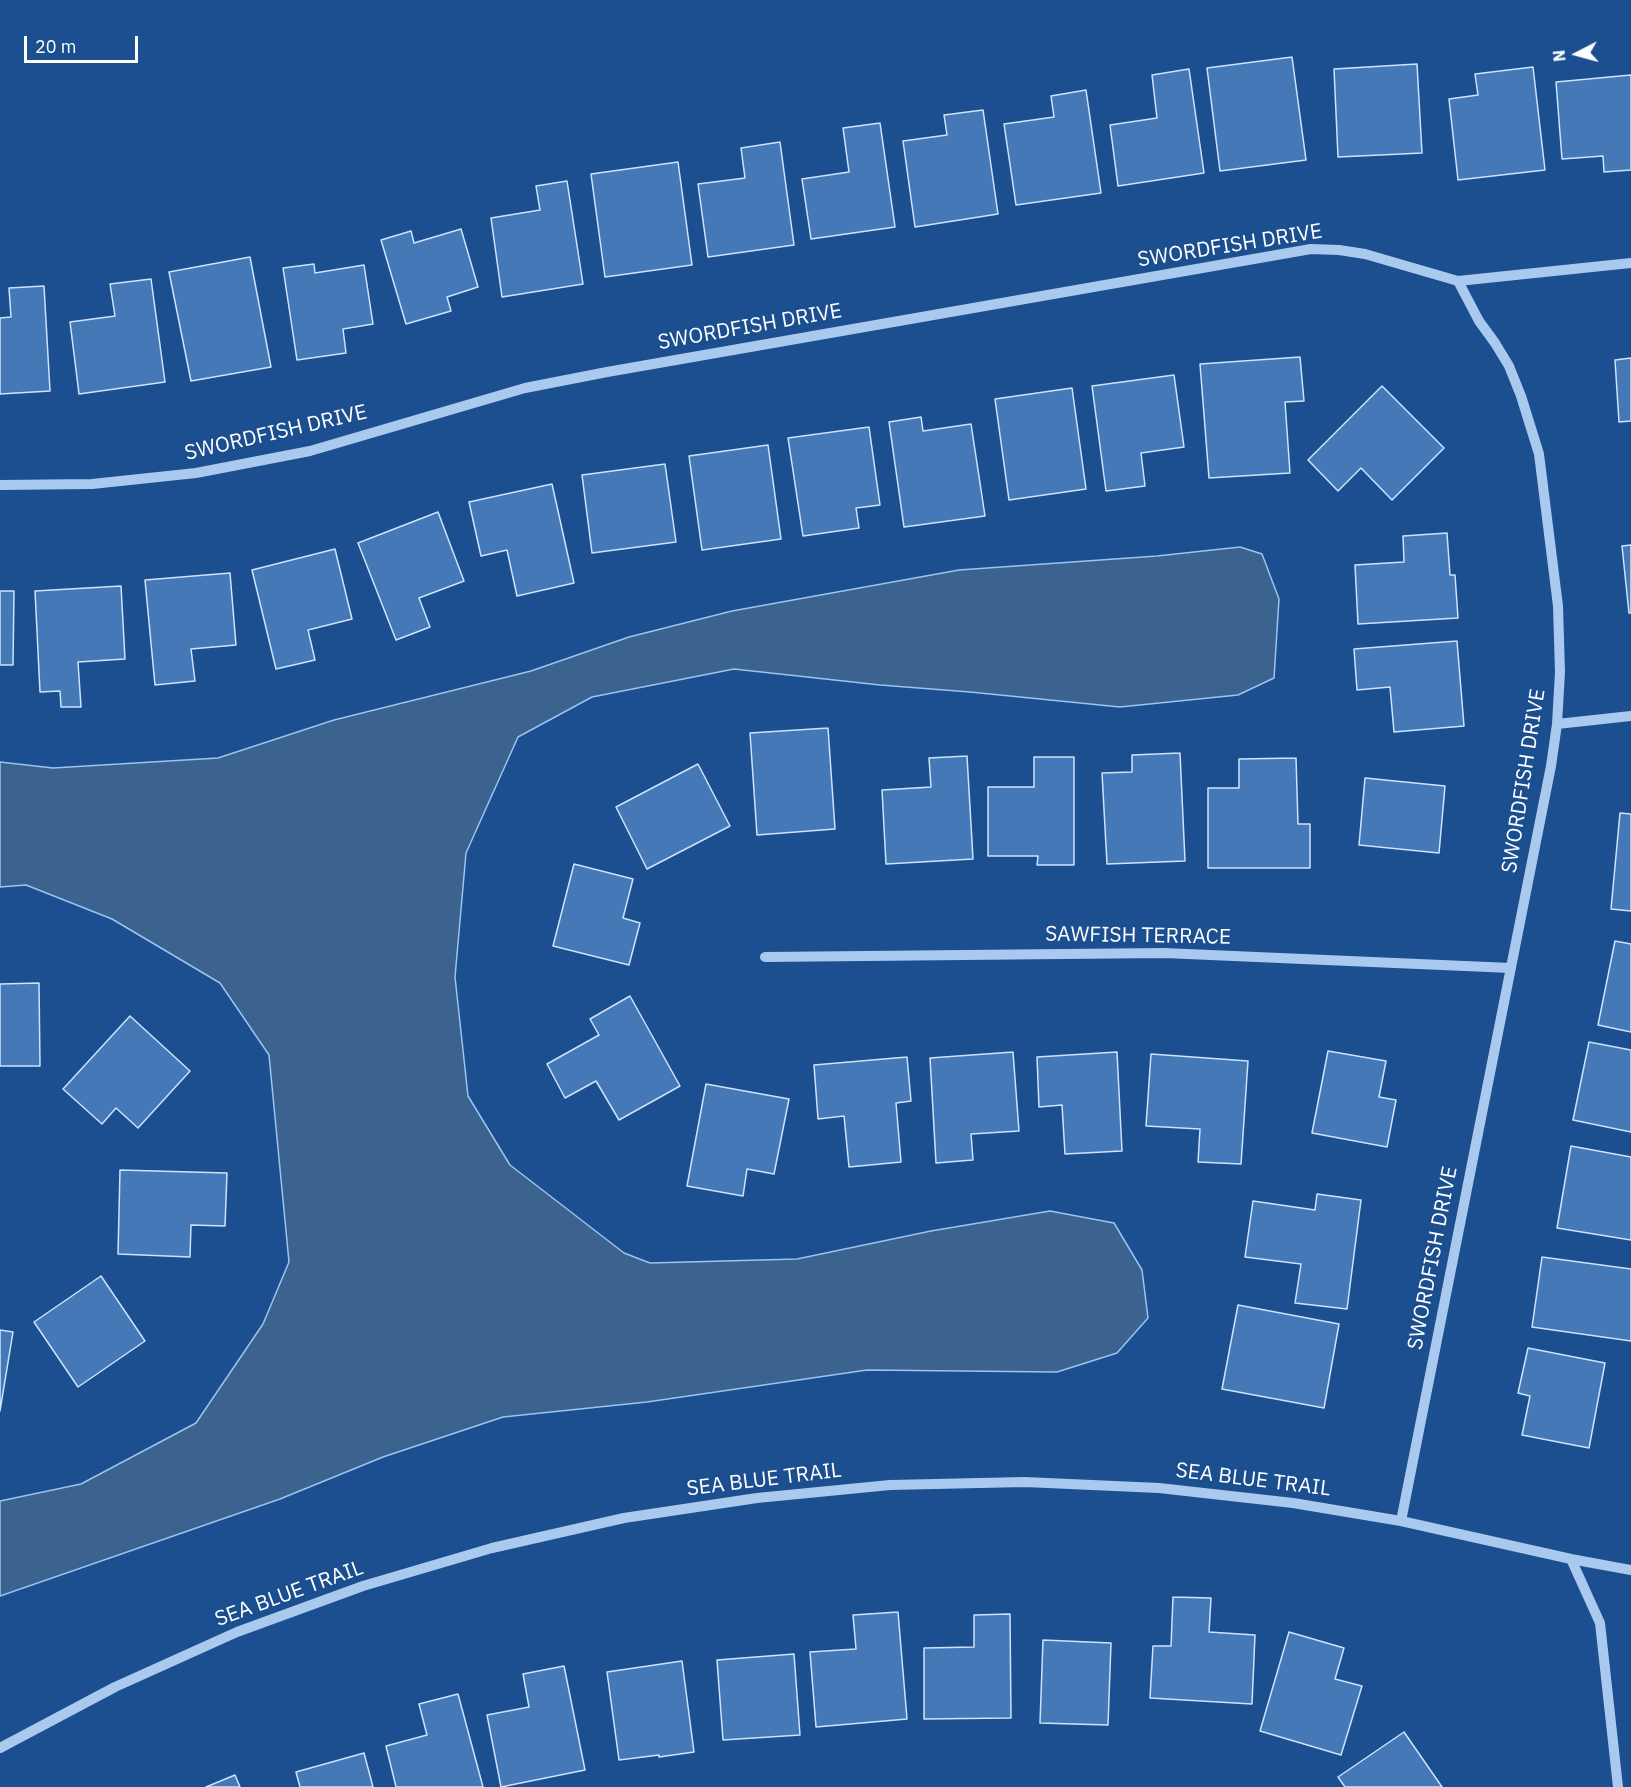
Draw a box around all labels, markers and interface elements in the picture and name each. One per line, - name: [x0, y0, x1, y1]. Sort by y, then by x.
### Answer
- scale bar: [27, 24, 141, 62]
- north arrow: [1547, 24, 1607, 84]
- text: 20 m: [35, 35, 77, 58]
- text: N: [1549, 49, 1570, 63]
- street label: SWORDFISH DRIVE: [1136, 219, 1324, 273]
- street label: SWORDFISH DRIVE: [656, 298, 844, 356]
- street label: SWORDFISH DRIVE: [182, 400, 370, 466]
- street label: SWORDFISH DRIVE: [1497, 687, 1551, 875]
- street label: SAWFISH TERRACE: [1045, 922, 1231, 950]
- street label: SWORDFISH DRIVE: [1403, 1164, 1463, 1352]
- street label: SEA BLUE TRAIL: [685, 1458, 843, 1502]
- street label: SEA BLUE TRAIL: [1174, 1458, 1332, 1502]
- street label: SEA BLUE TRAIL: [211, 1556, 367, 1632]

